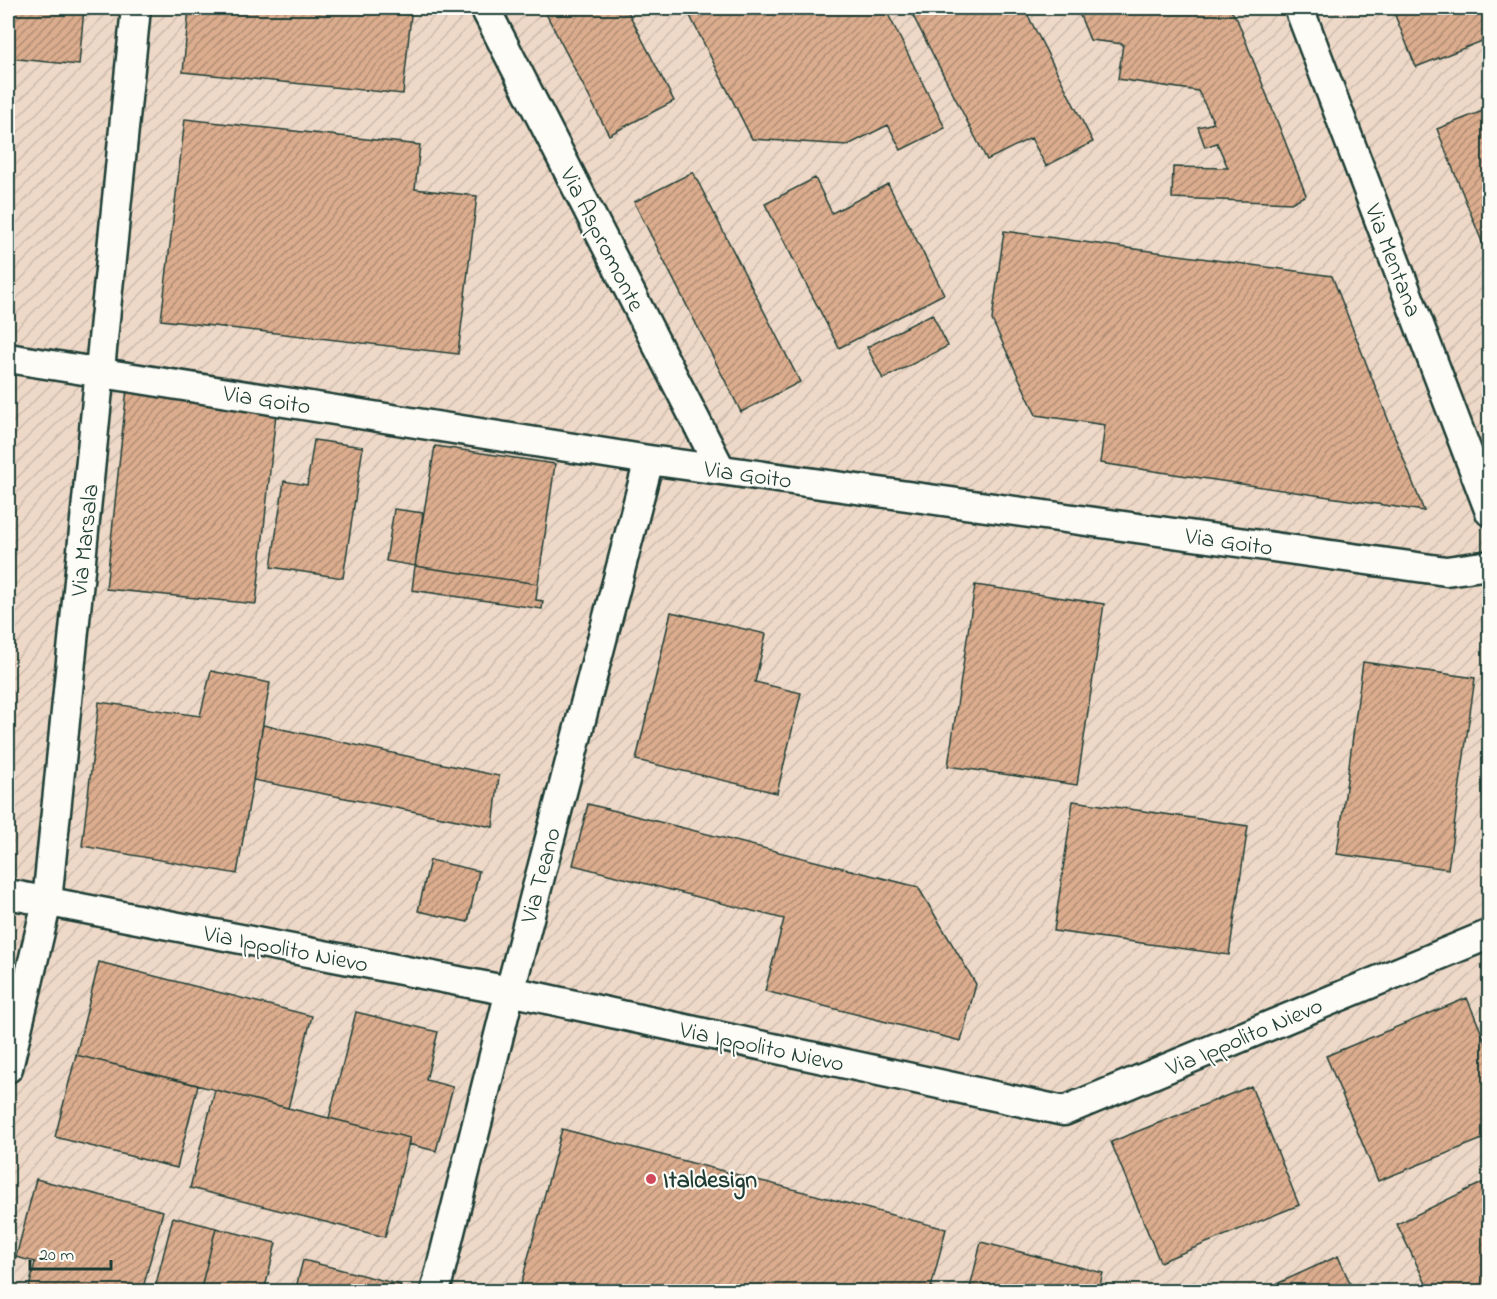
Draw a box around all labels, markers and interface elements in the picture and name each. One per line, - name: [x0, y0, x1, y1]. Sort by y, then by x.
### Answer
- street label: Via Aspromonte: [549, 161, 652, 318]
- street label: Via Mentana: [1354, 198, 1429, 323]
- street label: Via Goito: [219, 377, 313, 426]
- street label: Via Goito: [701, 453, 794, 500]
- street label: Via Marsala: [63, 482, 110, 599]
- street label: Via Goito: [1182, 520, 1275, 567]
- street label: Via Teano: [513, 824, 572, 928]
- street label: Via Ippolito Nievo: [199, 917, 371, 984]
- street label: Via Ippolito Nievo: [1160, 990, 1329, 1087]
- street label: Via Ippolito Nievo: [675, 1014, 847, 1083]
- place label: Italdesign: [663, 1164, 757, 1200]
- marker: Italdesign: [644, 1172, 658, 1186]
- scale bar: [30, 1233, 111, 1271]
- text: 20 m: [39, 1243, 74, 1269]

